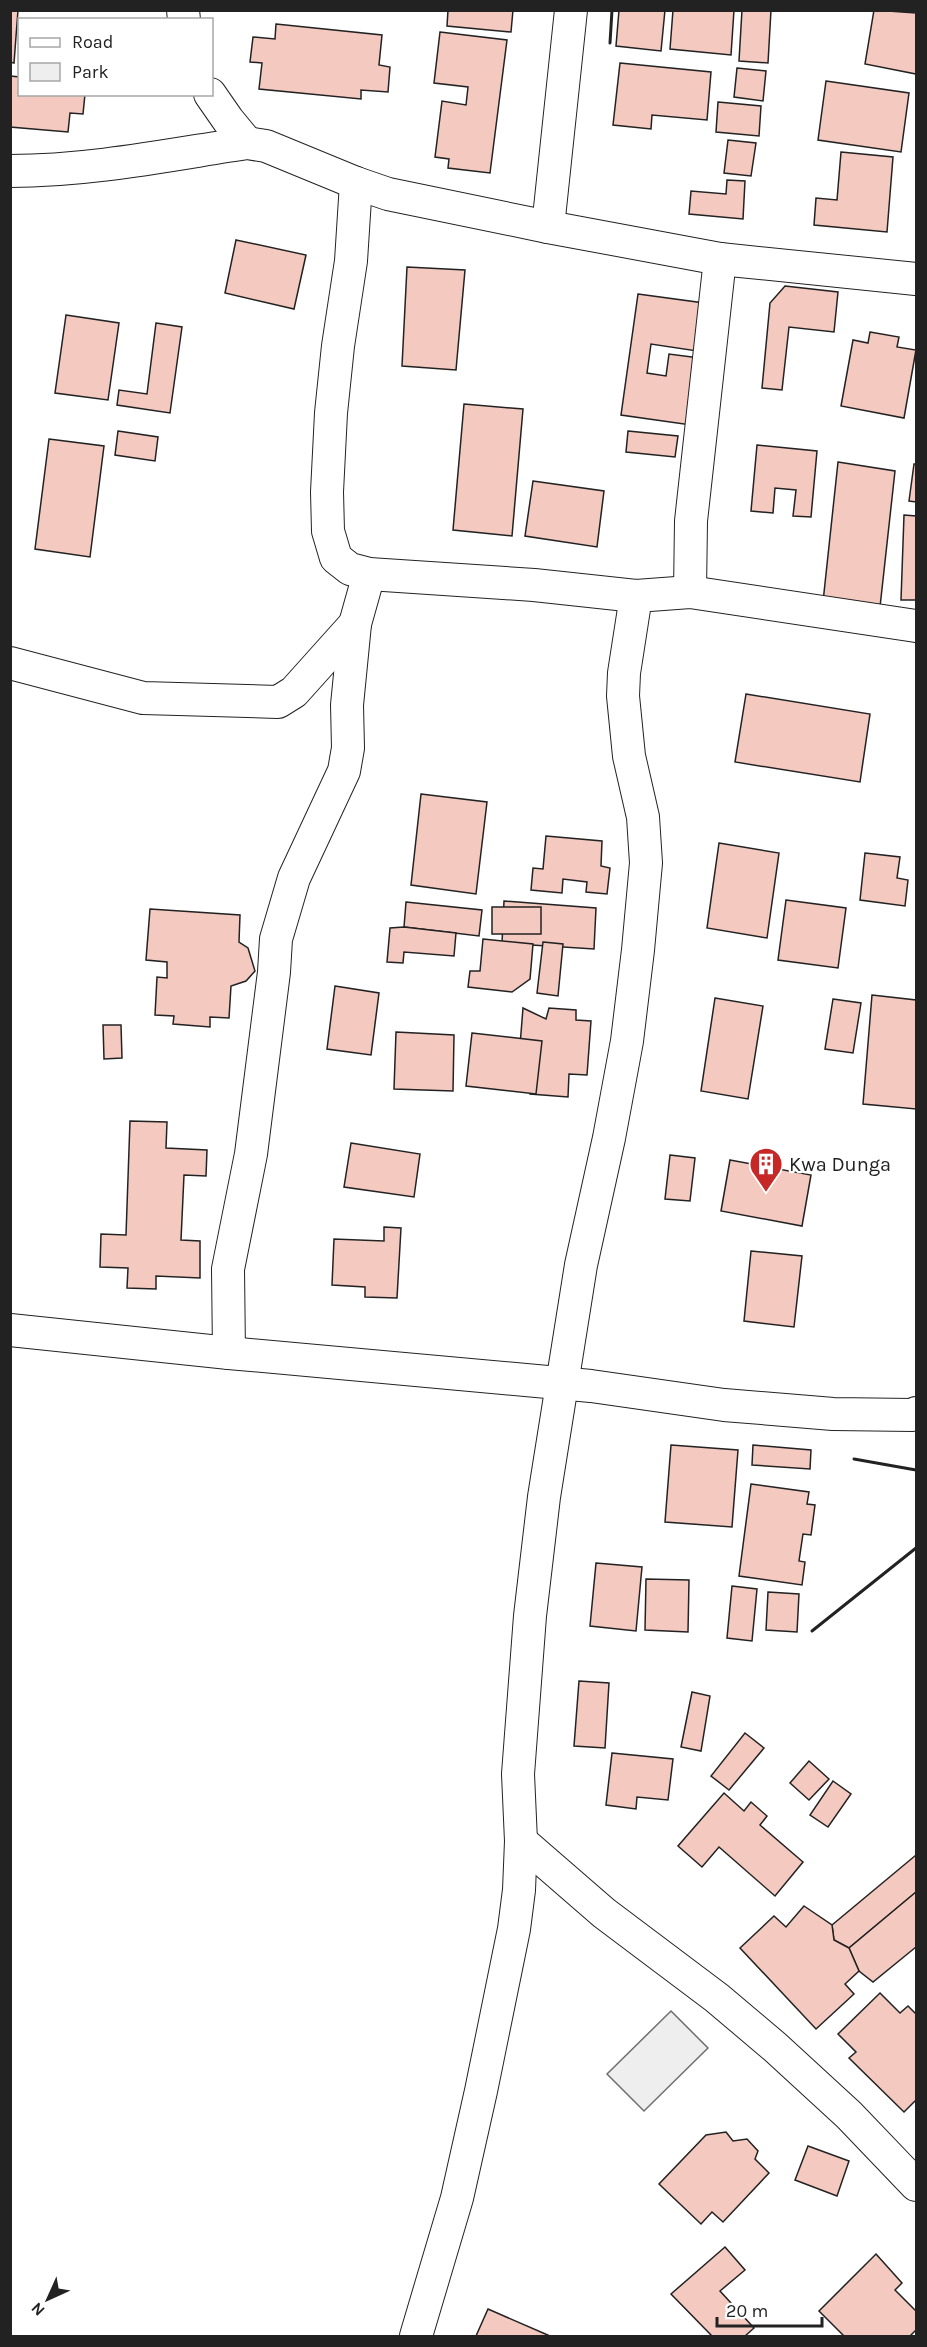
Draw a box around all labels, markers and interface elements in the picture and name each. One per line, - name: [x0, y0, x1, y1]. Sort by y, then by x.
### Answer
- legend: [18, 18, 213, 96]
- text: Road: [72, 31, 113, 53]
- text: Park: [72, 61, 109, 83]
- building icon: Kwa Dunga: [748, 1146, 784, 1193]
- place label: Kwa Dunga: [789, 1153, 891, 1176]
- north arrow: [18, 2269, 78, 2329]
- scale bar: [717, 2290, 822, 2328]
- text: N: [27, 2298, 49, 2320]
- text: 20 m: [726, 2300, 768, 2322]

